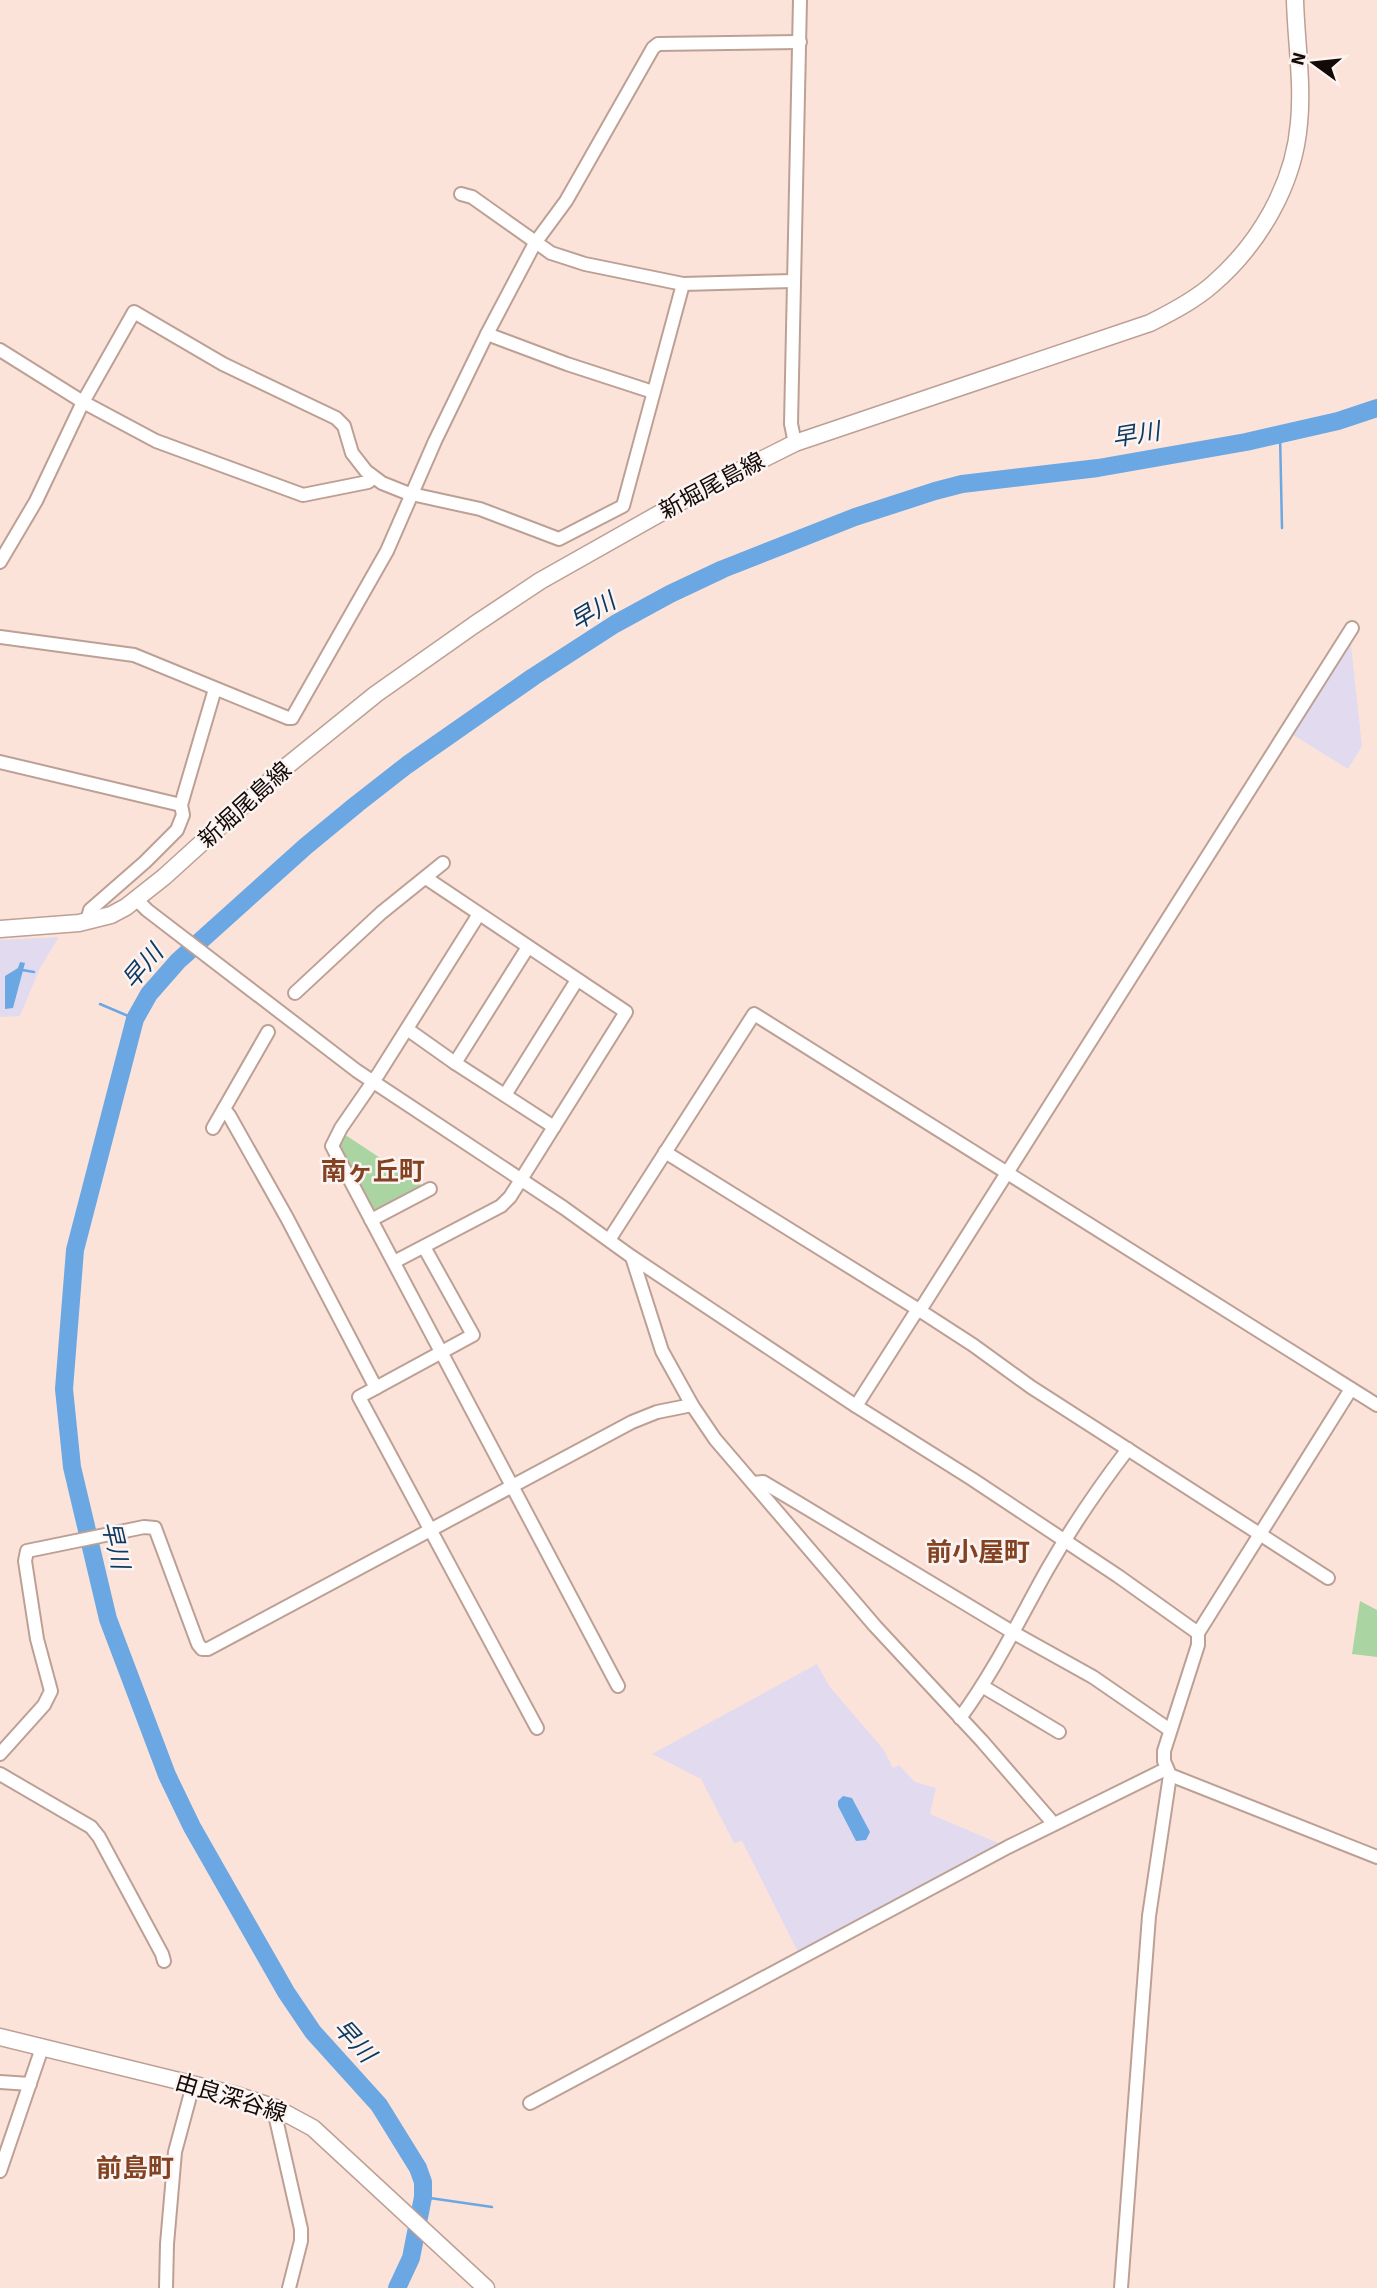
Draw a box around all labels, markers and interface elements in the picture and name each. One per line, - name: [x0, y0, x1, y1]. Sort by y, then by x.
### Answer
- north arrow: [1279, 28, 1349, 98]
- text: N: [1284, 49, 1314, 69]
- water label: 早川: [1110, 413, 1165, 456]
- street label: 新堀尾島線: [653, 444, 771, 528]
- water label: 早川: [563, 583, 625, 639]
- street label: 新堀尾島線: [191, 754, 299, 856]
- water label: 早川: [114, 935, 174, 997]
- district label: 南ヶ丘町: [321, 1153, 425, 1190]
- water label: 早川: [93, 1518, 138, 1575]
- district label: 前小屋町: [926, 1534, 1030, 1571]
- water label: 早川: [325, 2011, 385, 2073]
- street label: 由良深谷線: [171, 2065, 291, 2131]
- district label: 前島町: [96, 2150, 174, 2187]

